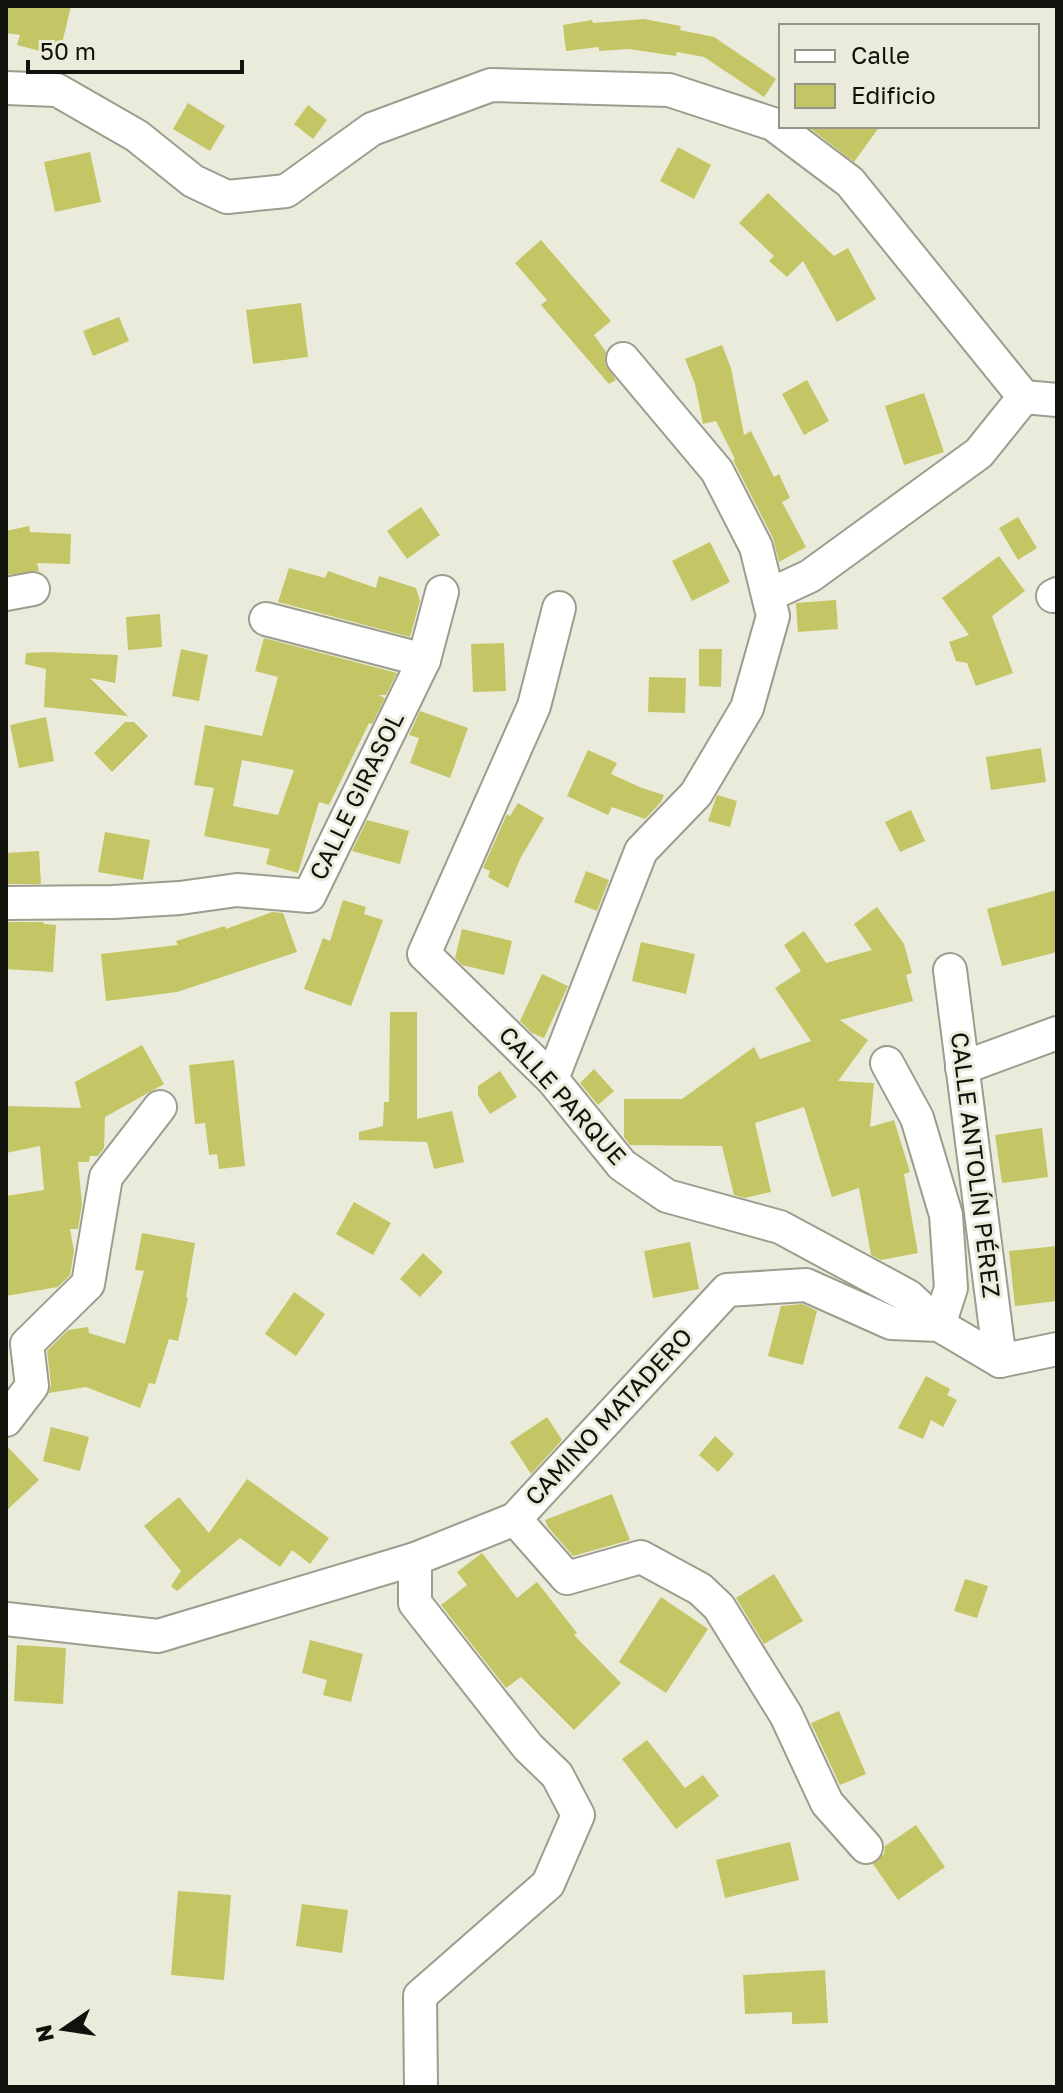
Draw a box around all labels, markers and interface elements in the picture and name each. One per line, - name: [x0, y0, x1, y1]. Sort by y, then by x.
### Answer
- scale bar: [28, 24, 242, 74]
- legend: [779, 24, 1039, 128]
- text: 50 m: [40, 36, 96, 65]
- text: Calle: [851, 40, 910, 69]
- text: Edificio: [851, 80, 936, 109]
- street label: CALLE GIRASOL: [302, 706, 409, 884]
- street label: CALLE PARQUE: [493, 1020, 633, 1170]
- street label: CALLE ANTOLÍN PÉREZ: [946, 1030, 1007, 1299]
- street label: CAMINO MATADERO: [518, 1321, 697, 1511]
- north arrow: [24, 1989, 104, 2069]
- text: N: [29, 2022, 59, 2045]

